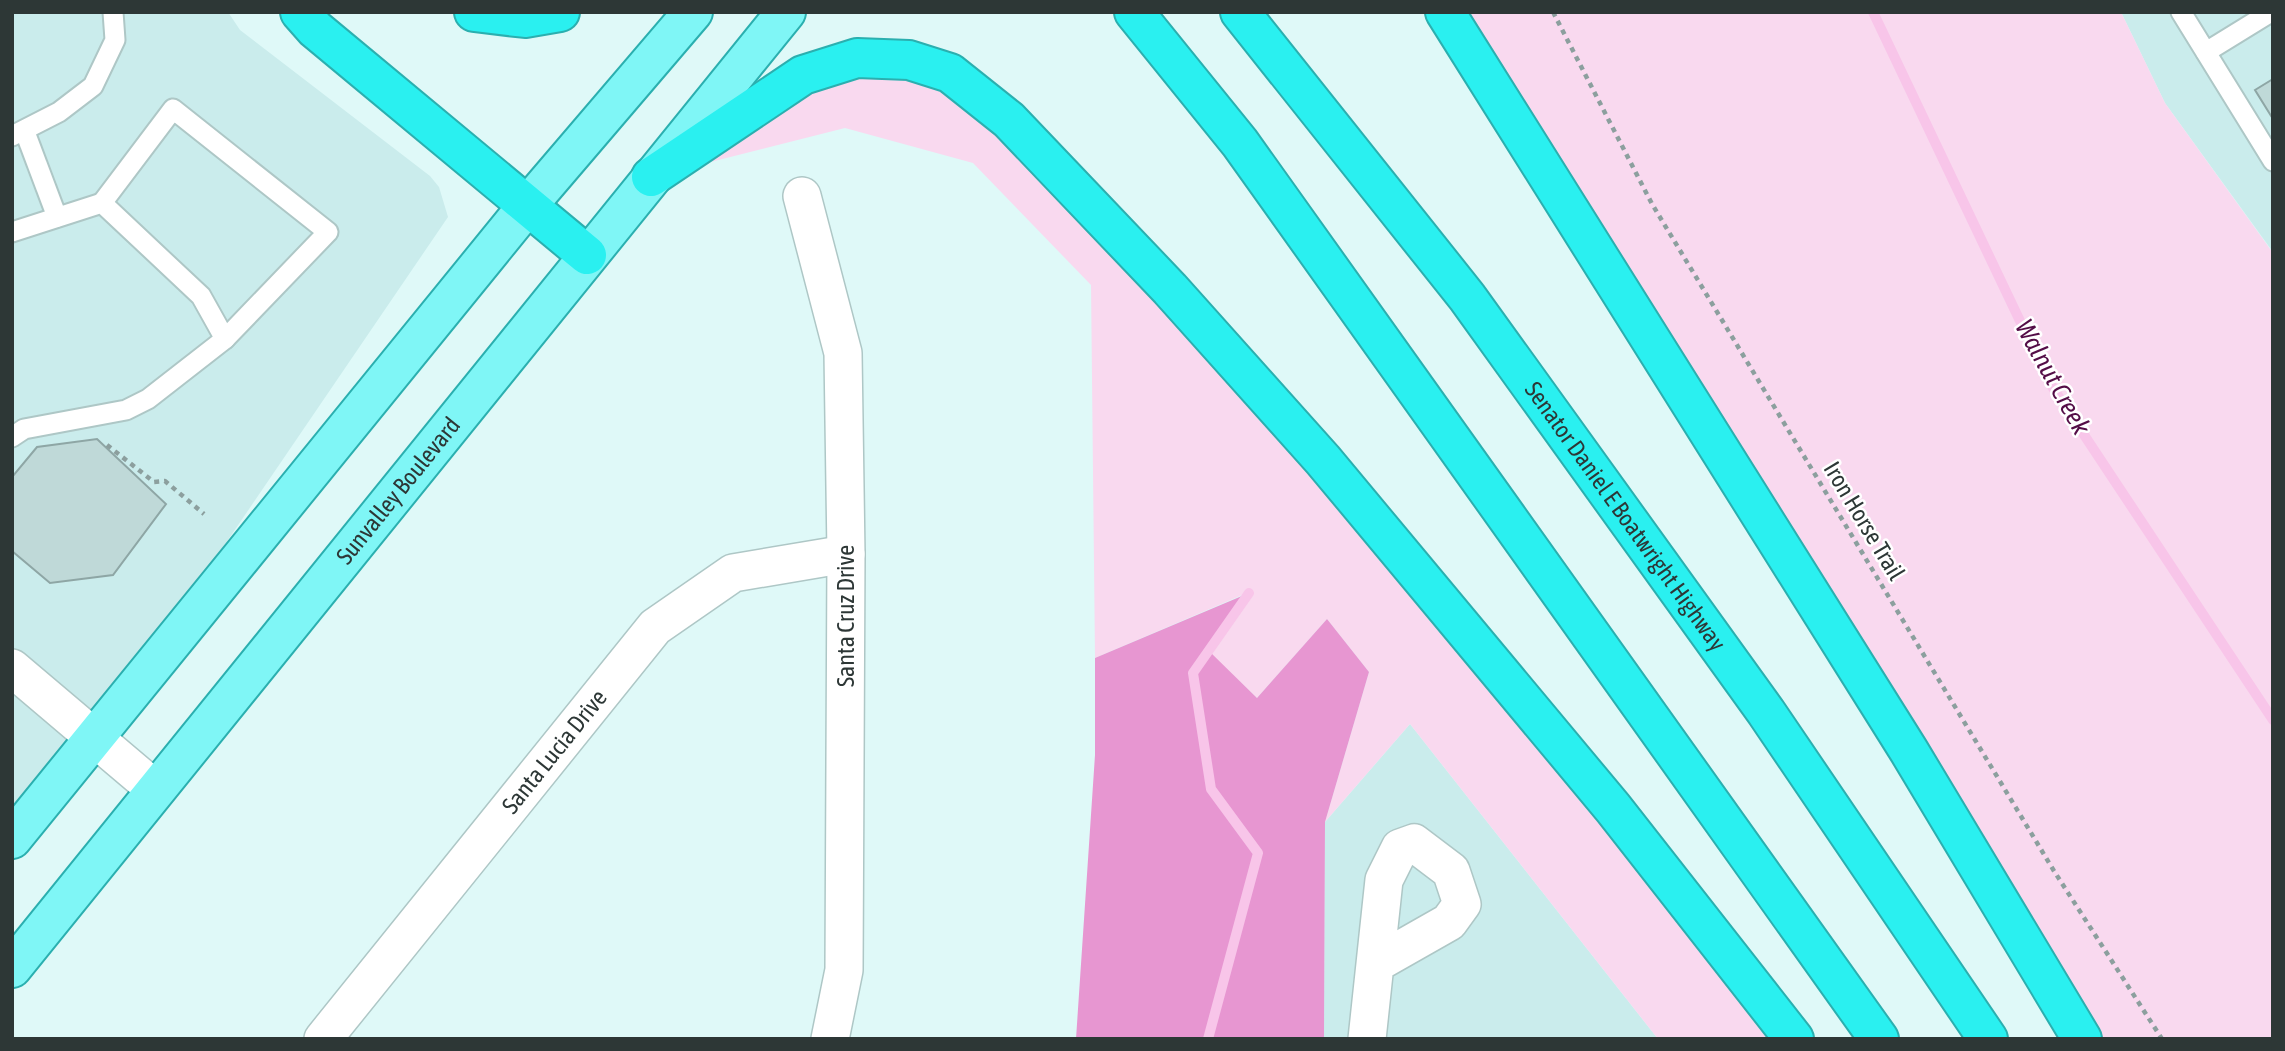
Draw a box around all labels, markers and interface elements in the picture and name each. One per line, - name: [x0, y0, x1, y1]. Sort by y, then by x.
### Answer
- water label: Walnut Creek: [2009, 314, 2097, 440]
- street label: Senator Daniel E Boatwright Highway: [1520, 377, 1732, 656]
- street label: Sunvalley Boulevard: [331, 412, 465, 569]
- street label: Iron Horse Trail: [1819, 457, 1911, 585]
- street label: Santa Cruz Drive: [832, 545, 859, 687]
- street label: Santa Lucia Drive: [496, 684, 612, 819]

